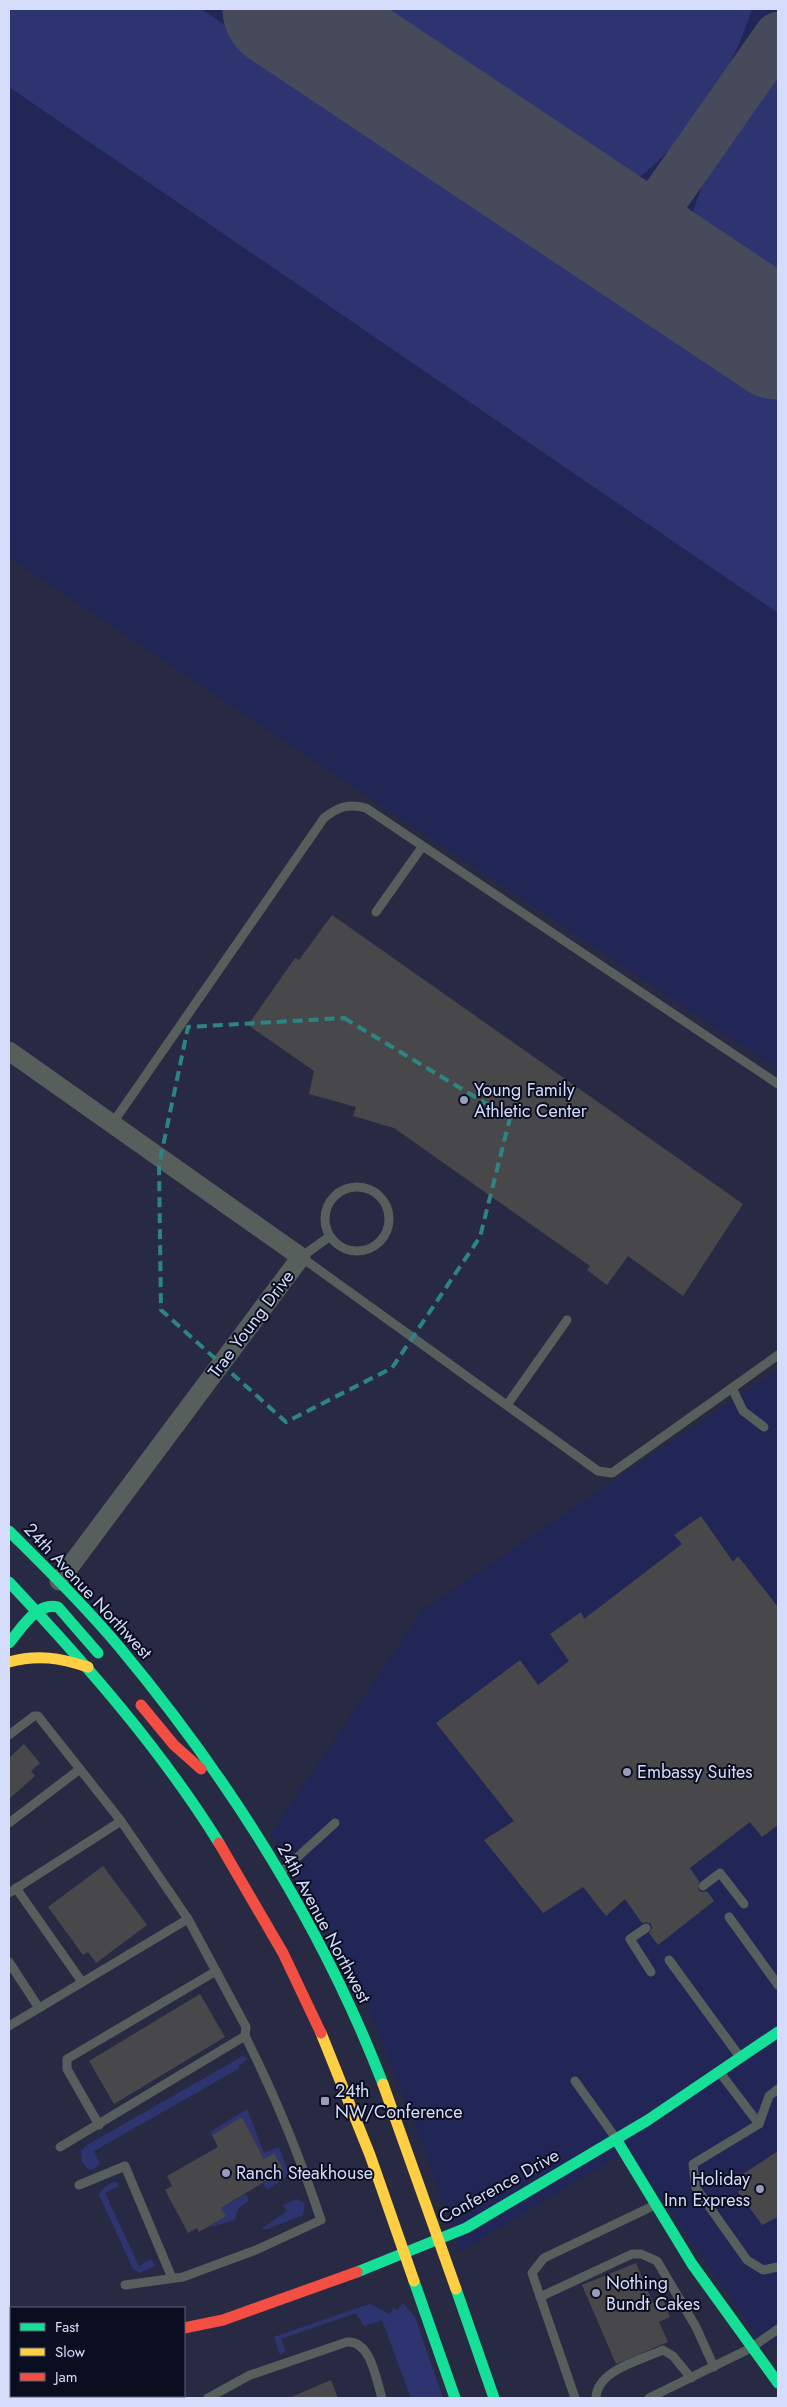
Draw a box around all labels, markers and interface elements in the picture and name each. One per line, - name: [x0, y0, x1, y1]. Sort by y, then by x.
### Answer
- place label: Young Family Athletic Center: [474, 1077, 588, 1124]
- marker: Young Family Athletic Center: [458, 1094, 470, 1106]
- street label: Trae Young Drive: [202, 1265, 300, 1383]
- street label: 24th Avenue Northwest: [18, 1517, 159, 1665]
- place label: Embassy Suites: [637, 1759, 752, 1785]
- marker: Embassy Suites: [621, 1766, 633, 1778]
- street label: 24th Avenue Northwest: [271, 1838, 378, 2008]
- place label: 24th NW/Conference: [335, 2078, 463, 2125]
- marker: 24th NW/Conference: [319, 2095, 331, 2107]
- street label: Conference Drive: [434, 2142, 564, 2230]
- place label: Ranch Steakhouse: [236, 2160, 373, 2186]
- place label: Holiday Inn Express: [664, 2166, 750, 2213]
- marker: Ranch Steakhouse: [220, 2167, 232, 2179]
- marker: Holiday Inn Express: [754, 2183, 766, 2195]
- place label: Nothing Bundt Cakes: [606, 2270, 700, 2317]
- marker: Nothing Bundt Cakes: [590, 2287, 602, 2299]
- legend: [10, 2307, 185, 2397]
- text: Fast: [55, 2316, 79, 2338]
- text: Slow: [55, 2341, 86, 2363]
- text: Jam: [53, 2366, 78, 2388]

